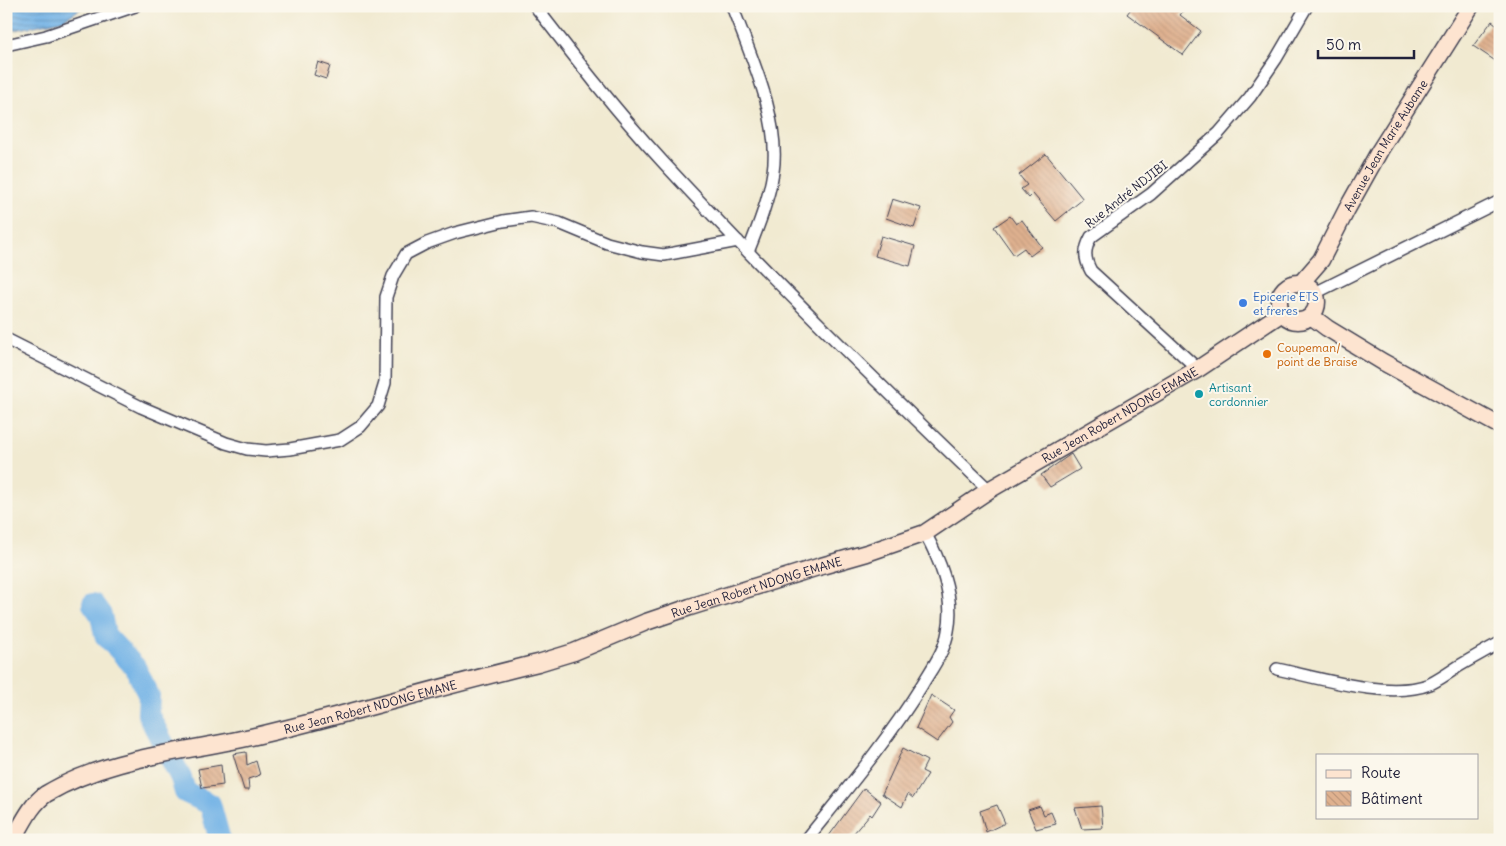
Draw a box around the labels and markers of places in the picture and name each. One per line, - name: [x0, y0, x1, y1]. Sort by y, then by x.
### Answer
- place label: Epicerie ETS et freres: [1253, 289, 1319, 318]
- marker: Epicerie ETS et freres: [1237, 297, 1249, 309]
- place label: Coupeman/ point de Braise: [1277, 340, 1357, 369]
- marker: Coupeman/ point de Braise: [1261, 348, 1273, 360]
- place label: Artisant cordonnier: [1209, 380, 1268, 409]
- marker: Artisant cordonnier: [1193, 388, 1205, 400]

